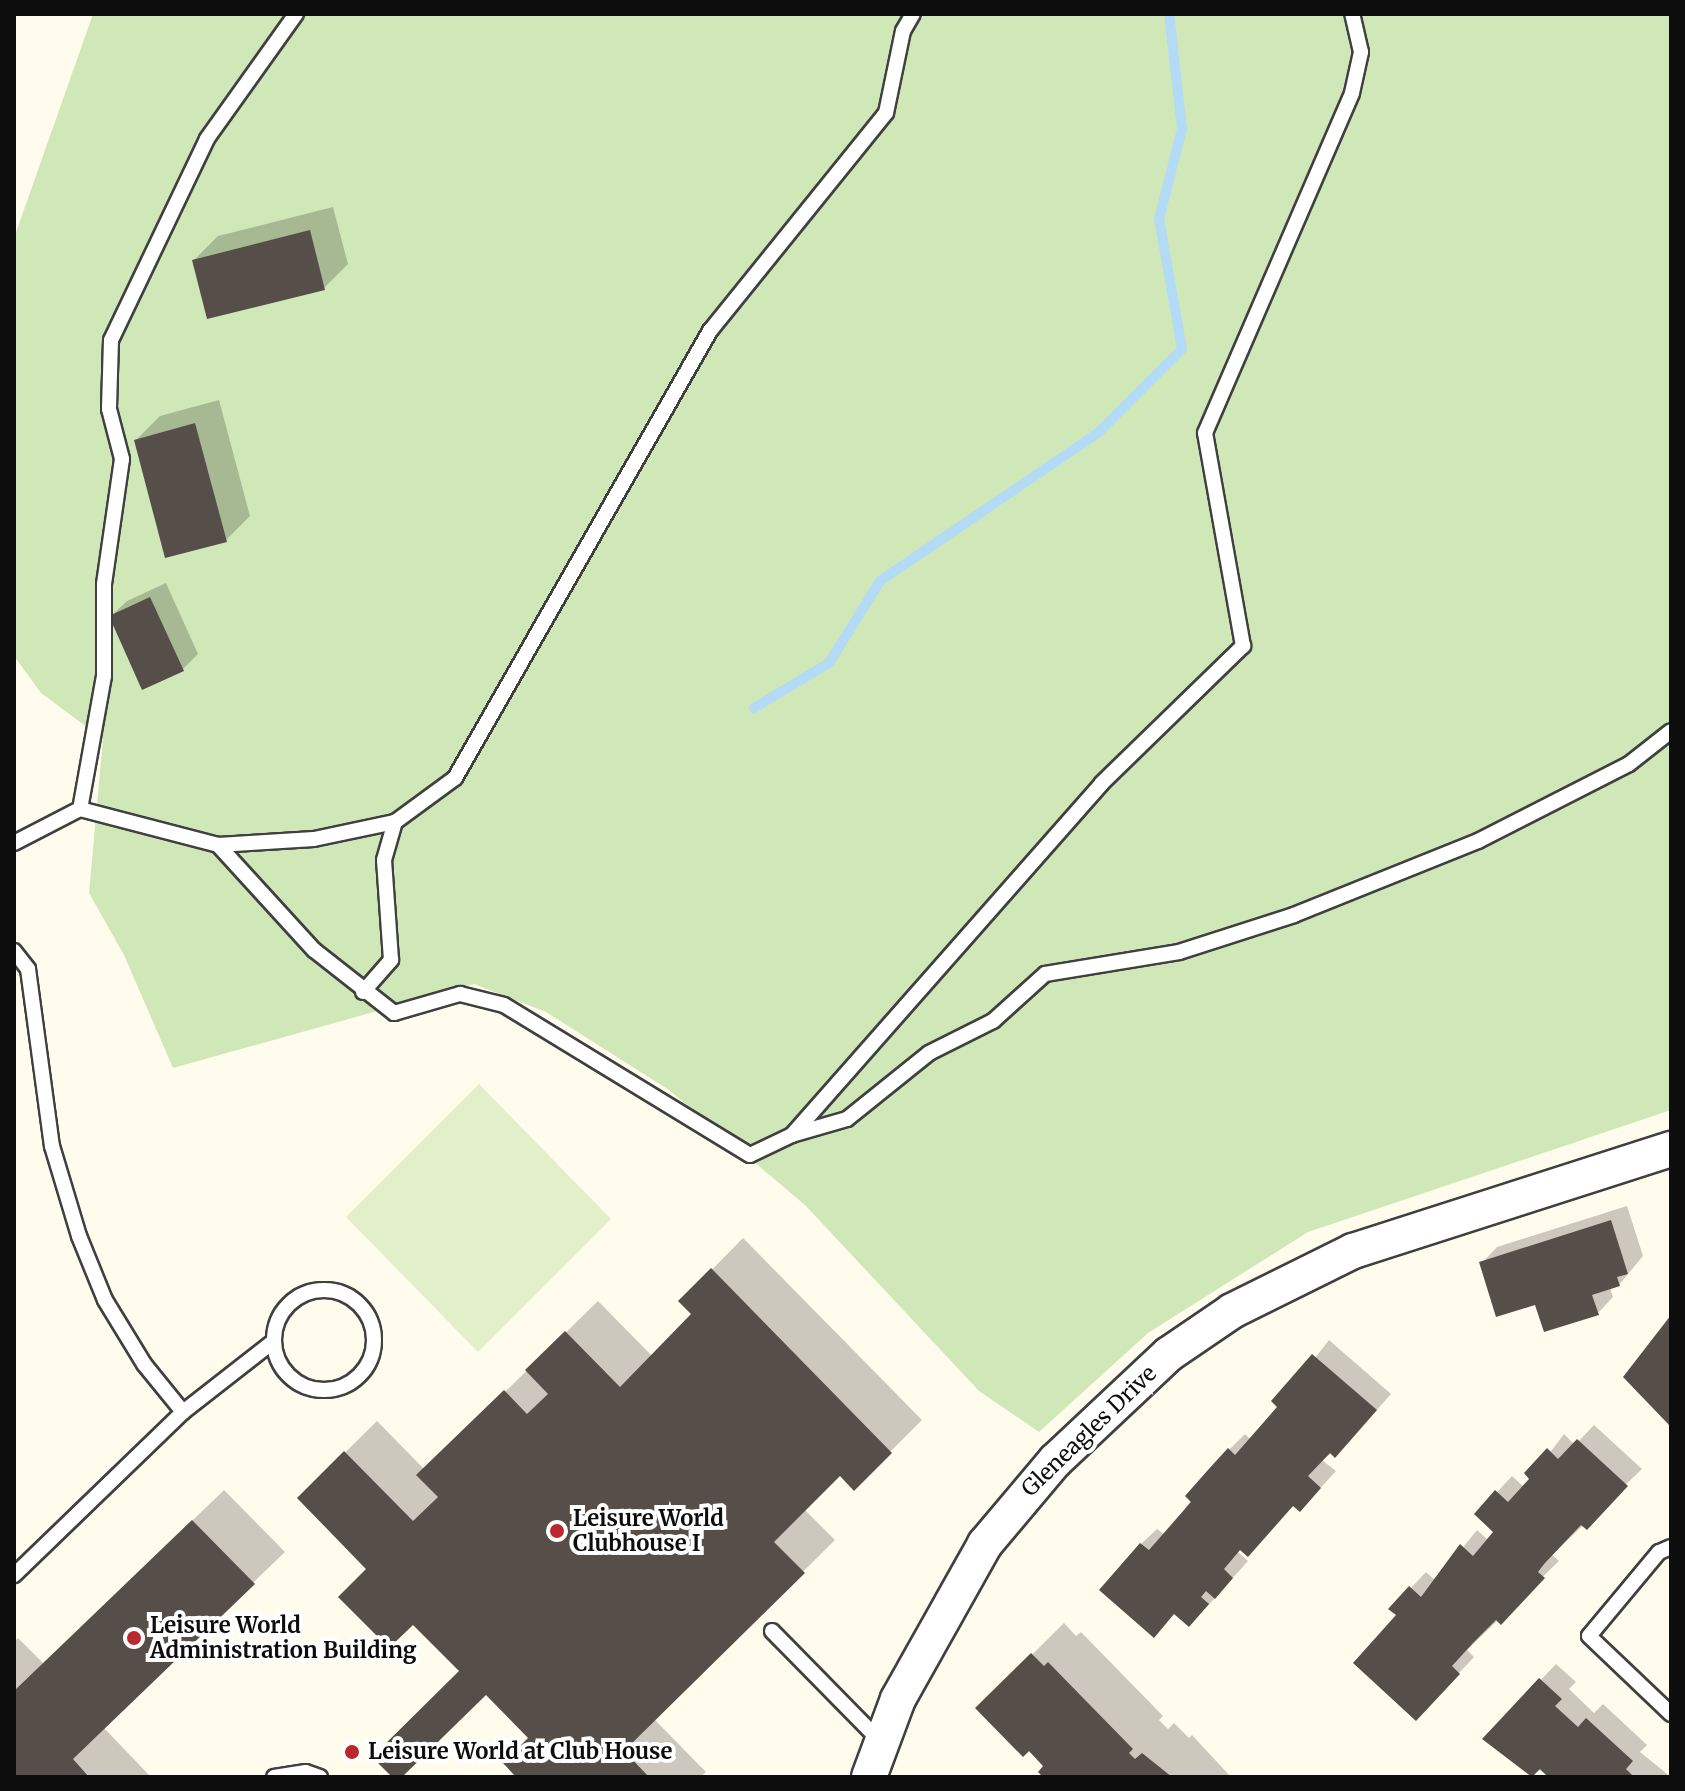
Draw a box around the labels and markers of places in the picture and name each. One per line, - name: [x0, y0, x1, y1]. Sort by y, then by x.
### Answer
- place label: Leisure World Clubhouse I: [573, 1505, 724, 1556]
- marker: Leisure World Clubhouse I: [548, 1522, 566, 1540]
- place label: Leisure World Administration Building: [150, 1612, 416, 1664]
- marker: Leisure World Administration Building: [125, 1629, 143, 1647]
- place label: Leisure World at Club House: [368, 1739, 672, 1765]
- marker: Leisure World at Club House: [343, 1743, 361, 1761]

